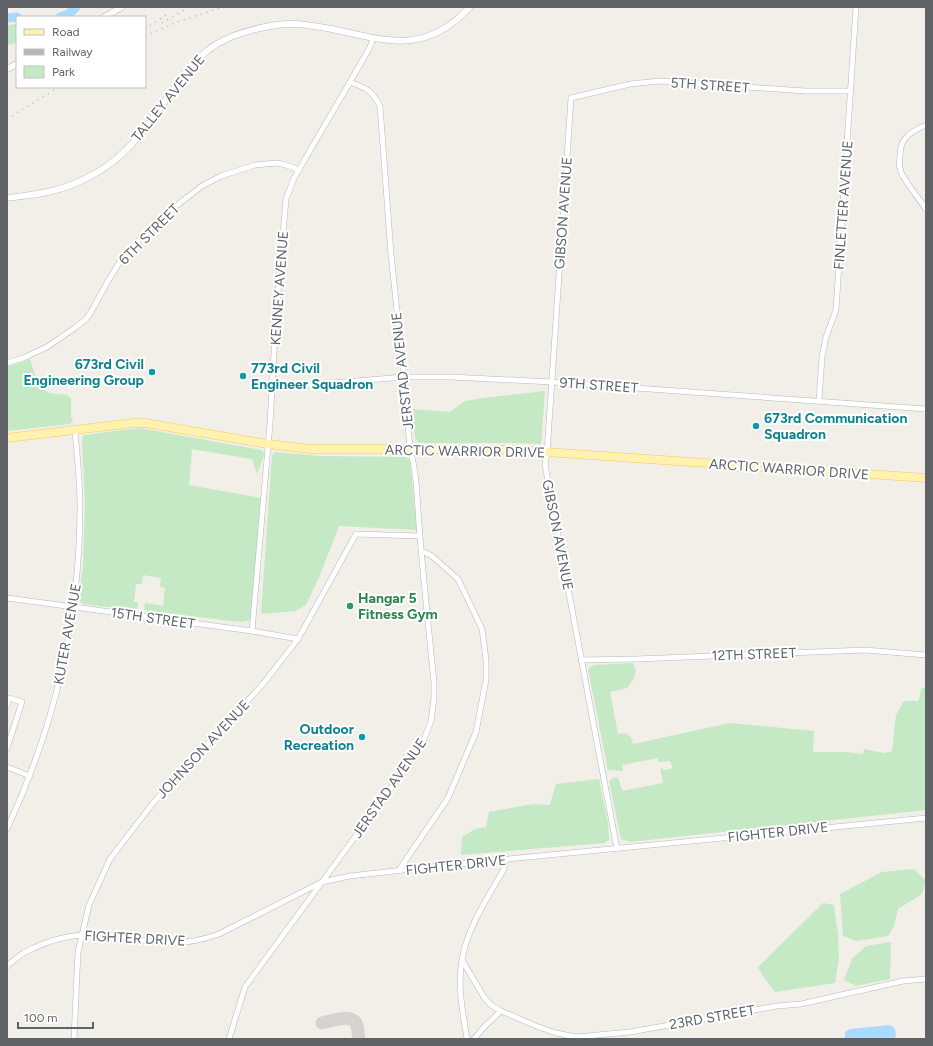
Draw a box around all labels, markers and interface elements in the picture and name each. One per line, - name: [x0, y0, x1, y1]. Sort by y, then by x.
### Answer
- legend: [16, 16, 146, 88]
- text: Road: [52, 25, 80, 39]
- text: Railway: [52, 45, 93, 59]
- street label: TALLEY AVENUE: [128, 51, 209, 145]
- text: Park: [52, 65, 75, 79]
- street label: 5TH STREET: [670, 74, 750, 97]
- street label: FINLETTER AVENUE: [830, 140, 857, 270]
- street label: GIBSON AVENUE: [551, 156, 576, 270]
- street label: 6TH STREET: [115, 200, 183, 268]
- street label: KENNEY AVENUE: [267, 230, 292, 346]
- street label: JERSTAD AVENUE: [388, 311, 417, 431]
- place label: 673rd Civil Engineering Group: [23, 356, 144, 389]
- place label: 773rd Civil Engineer Squadron: [251, 360, 373, 393]
- marker: 673rd Civil Engineering Group: [147, 367, 157, 377]
- marker: 773rd Civil Engineer Squadron: [238, 371, 248, 381]
- street label: 9TH STREET: [559, 374, 639, 397]
- place label: 673rd Communication Squadron: [764, 410, 907, 443]
- marker: 673rd Communication Squadron: [751, 421, 761, 431]
- street label: ARCTIC WARRIOR DRIVE: [385, 442, 545, 461]
- street label: ARCTIC WARRIOR DRIVE: [708, 455, 870, 484]
- street label: GIBSON AVENUE: [538, 478, 577, 592]
- street label: KUTER AVENUE: [50, 582, 85, 686]
- place label: Hangar 5 Fitness Gym: [358, 590, 438, 623]
- marker: Hangar 5 Fitness Gym: [345, 601, 355, 611]
- street label: 15TH STREET: [110, 604, 196, 633]
- street label: 12TH STREET: [711, 645, 797, 664]
- street label: JOHNSON AVENUE: [153, 696, 254, 802]
- place label: Outdoor Recreation: [284, 721, 355, 754]
- marker: Outdoor Recreation: [357, 732, 367, 742]
- street label: JERSTAD AVENUE: [349, 735, 430, 842]
- street label: FIGHTER DRIVE: [727, 819, 829, 846]
- street label: FIGHTER DRIVE: [405, 852, 507, 879]
- street label: FIGHTER DRIVE: [84, 927, 186, 950]
- street label: 23RD STREET: [668, 1002, 757, 1033]
- scale bar: [18, 1004, 93, 1030]
- text: 100 m: [24, 1011, 58, 1025]

